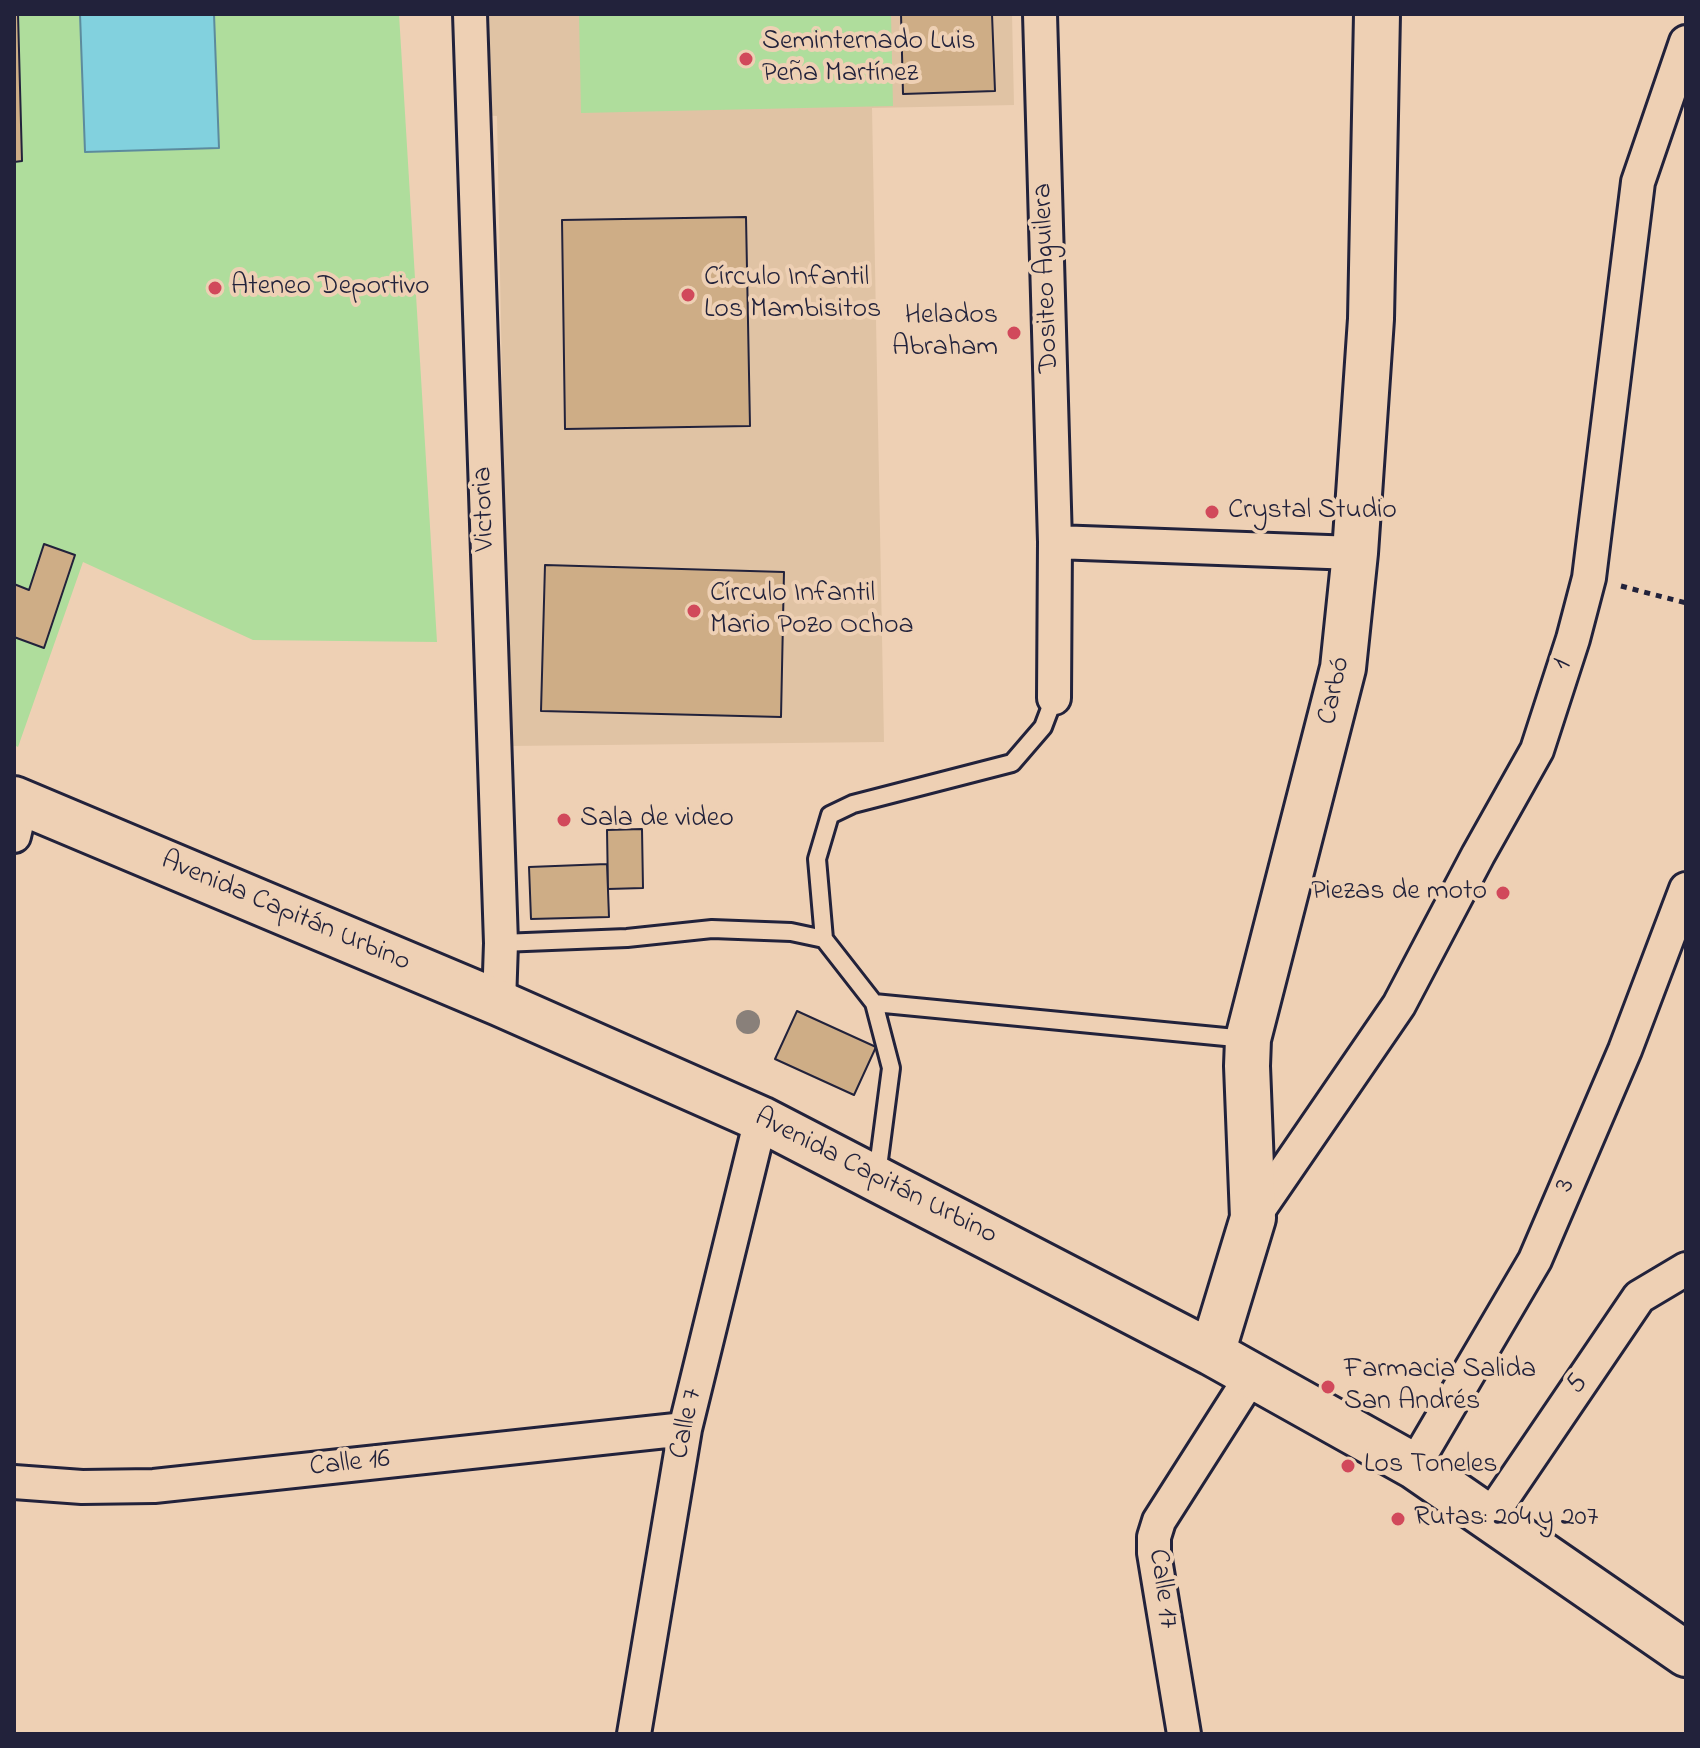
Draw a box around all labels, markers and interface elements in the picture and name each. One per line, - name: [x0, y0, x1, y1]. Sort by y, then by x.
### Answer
- place label: Seminternado Luis Peña Martínez: [762, 26, 976, 92]
- marker: Seminternado Luis Peña Martínez: [737, 50, 755, 68]
- street label: Dositeo Aguilera: [1028, 183, 1068, 373]
- place label: Círculo Infantil Los Mambisitos: [704, 262, 881, 328]
- place label: Ateneo Deportivo: [231, 271, 429, 305]
- marker: Ateneo Deportivo: [206, 279, 224, 297]
- marker: Círculo Infantil Los Mambisitos: [679, 286, 697, 304]
- place label: Helados Abraham: [892, 300, 998, 366]
- marker: Helados Abraham: [1005, 324, 1023, 342]
- street label: Victoria: [468, 466, 504, 552]
- place label: Crystal Studio: [1228, 495, 1397, 529]
- marker: Crystal Studio: [1203, 503, 1221, 521]
- place label: Círculo Infantil Mario Pozo Ochoa: [710, 578, 914, 644]
- marker: Círculo Infantil Mario Pozo Ochoa: [685, 602, 703, 620]
- street label: Carbó: [1312, 654, 1360, 728]
- street label: 1: [1547, 656, 1581, 674]
- place label: Sala de video: [580, 803, 734, 837]
- marker: Sala de video: [555, 811, 573, 829]
- street label: Avenida Capitán Urbino: [155, 845, 415, 981]
- place label: Piezas de moto: [1311, 876, 1487, 910]
- marker: Piezas de moto: [1494, 884, 1512, 902]
- street label: Avenida Capitán Urbino: [748, 1102, 1002, 1254]
- street label: 3: [1549, 1174, 1585, 1198]
- place label: Farmacia Salida San Andrés: [1344, 1354, 1536, 1420]
- street label: 5: [1561, 1369, 1597, 1401]
- marker: Farmacia Salida San Andrés: [1319, 1378, 1337, 1396]
- street label: Calle 7: [664, 1386, 712, 1462]
- street label: Calle 16: [308, 1444, 392, 1486]
- place label: Los Toneles: [1364, 1449, 1498, 1483]
- marker: Los Toneles: [1339, 1457, 1357, 1475]
- place label: Rutas: 204 y 207: [1414, 1502, 1598, 1536]
- marker: Rutas: 204 y 207: [1389, 1510, 1407, 1528]
- street label: Calle 17: [1139, 1547, 1183, 1631]

